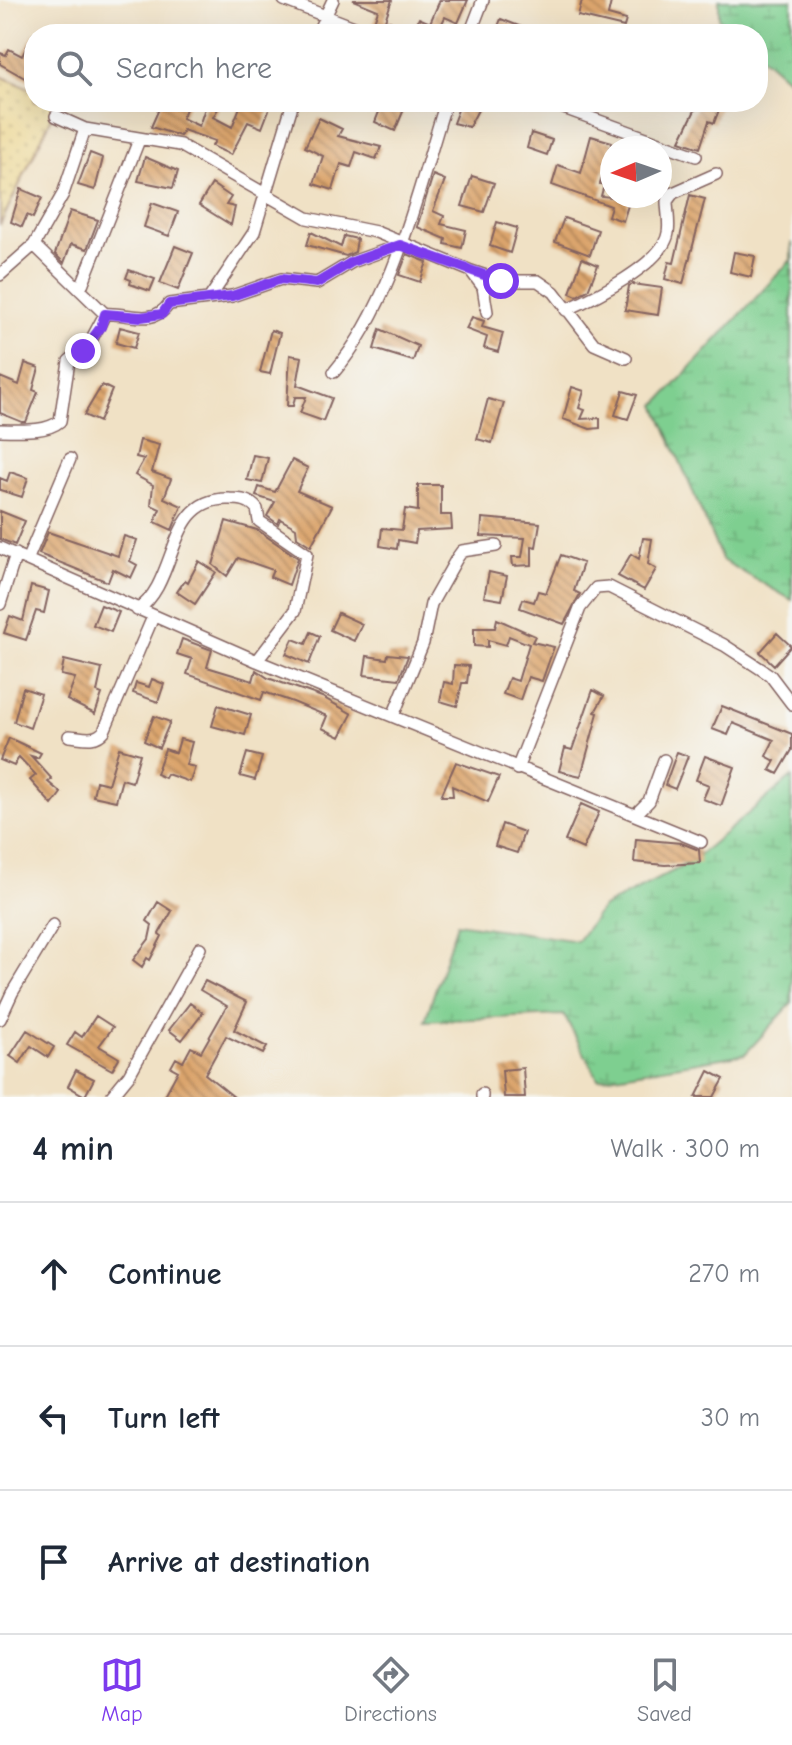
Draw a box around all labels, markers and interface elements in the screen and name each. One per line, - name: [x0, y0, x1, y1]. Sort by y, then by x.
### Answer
- search box: [24, 24, 768, 112]
- icon: search: [52, 46, 96, 90]
- text: Search here: [116, 51, 272, 86]
- north arrow: [600, 136, 672, 208]
- route start: [483, 263, 519, 299]
- route end: [65, 333, 101, 369]
- text: 4 min: [32, 1129, 114, 1169]
- text: Walk · 300 m: [611, 1134, 760, 1164]
- icon: ahead: [32, 1252, 76, 1296]
- text: Continue: [108, 1257, 222, 1292]
- text: 270 m: [688, 1259, 760, 1289]
- icon: left: [32, 1396, 76, 1440]
- text: Turn left: [108, 1401, 220, 1436]
- text: 30 m: [701, 1403, 760, 1433]
- icon: arrive: [32, 1540, 76, 1584]
- text: Arrive at destination: [108, 1545, 370, 1580]
- tab: Map: [100, 1653, 144, 1727]
- tab: Directions: [344, 1653, 437, 1727]
- tab: Saved: [637, 1653, 692, 1727]

